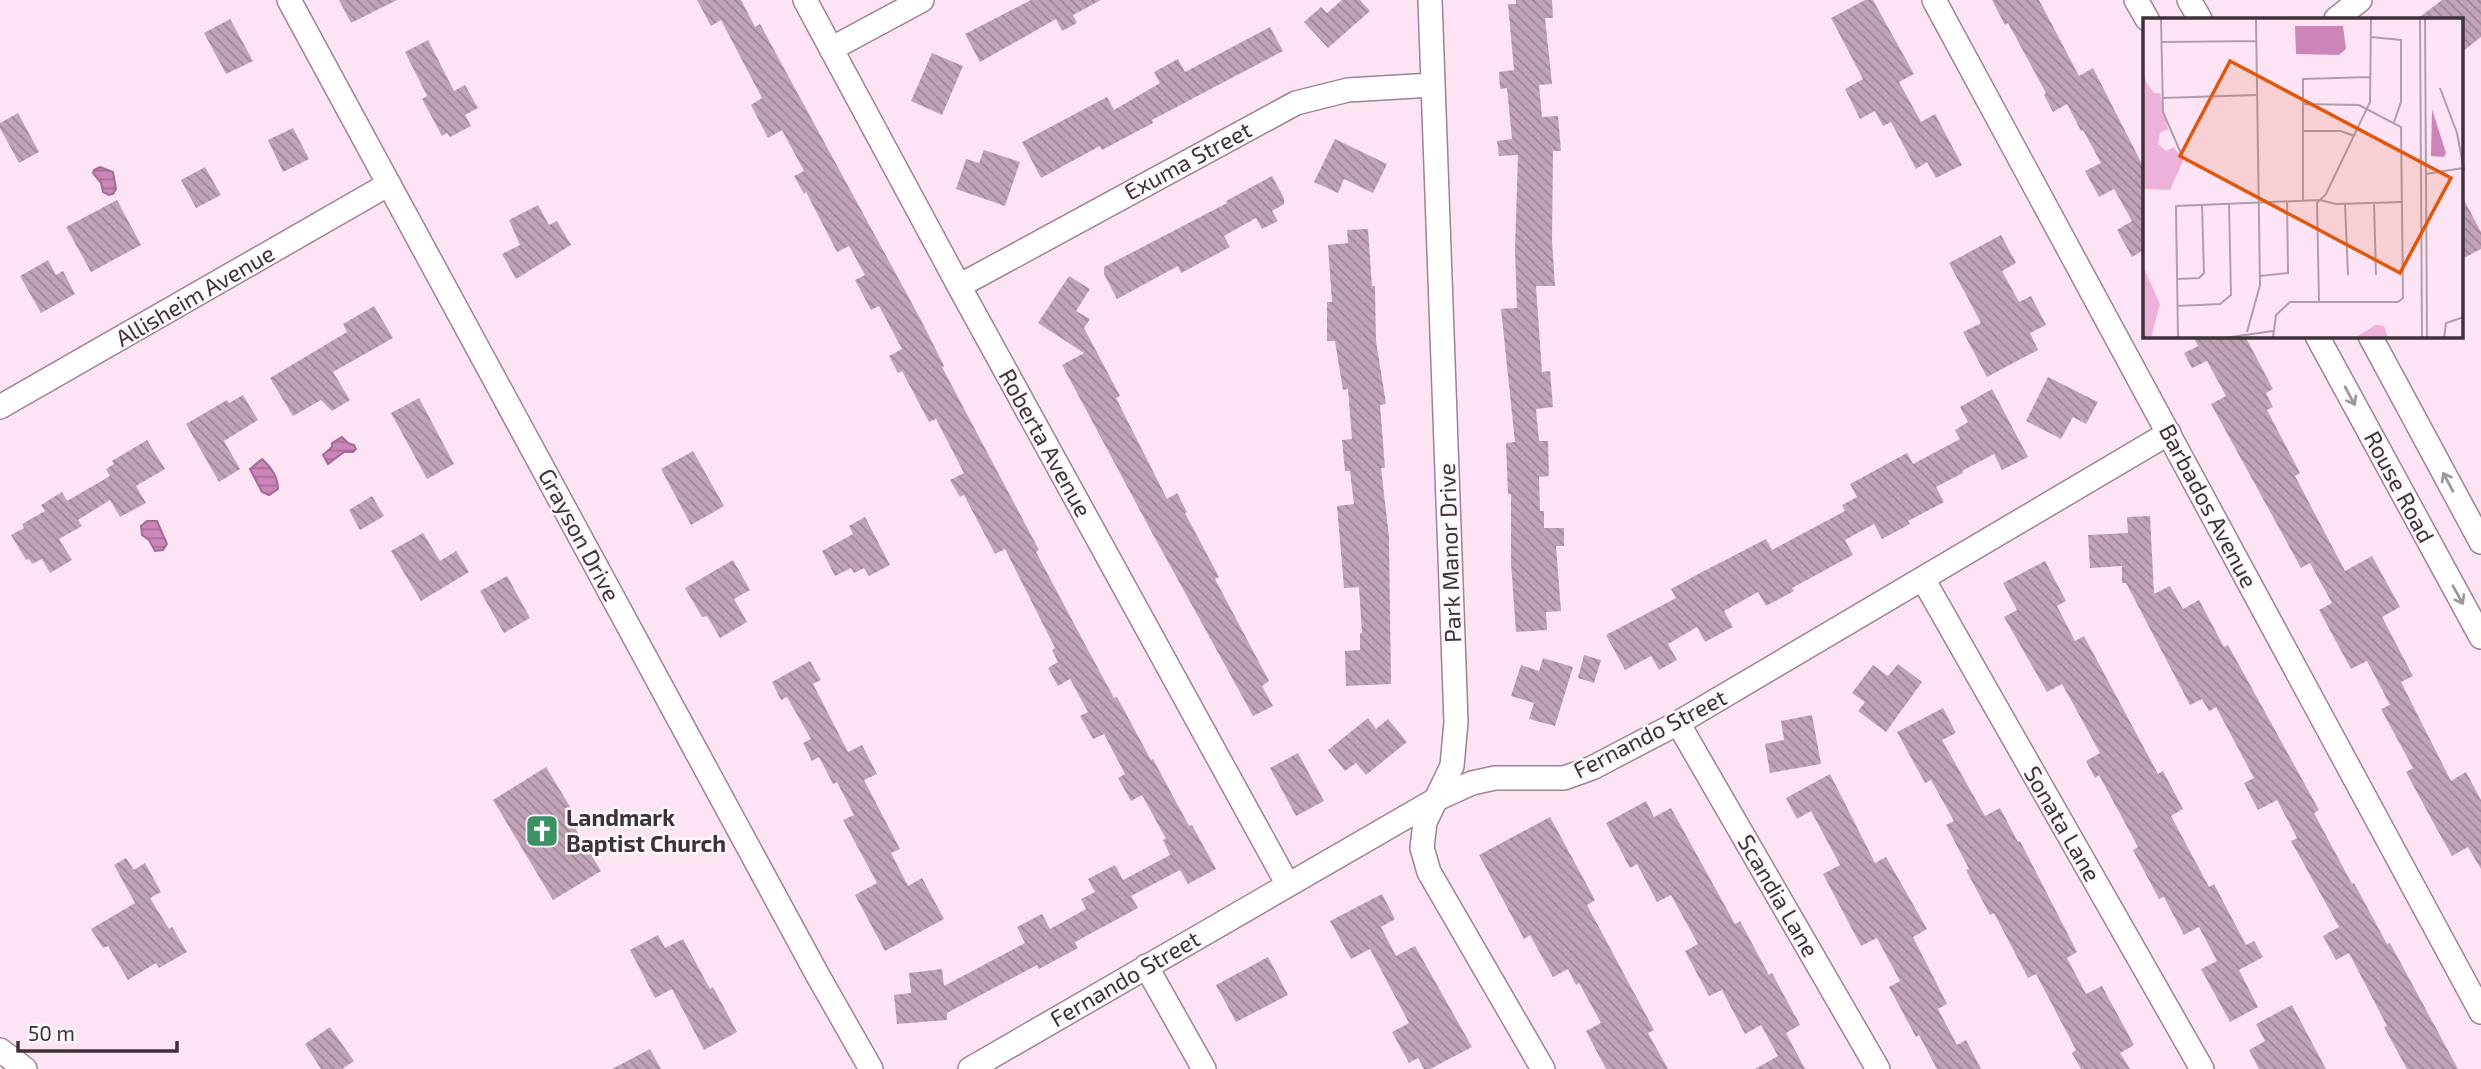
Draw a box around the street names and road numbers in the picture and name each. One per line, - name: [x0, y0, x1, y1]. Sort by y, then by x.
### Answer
- street label: Exuma Street: [1119, 115, 1256, 205]
- street label: Allisheim Avenue: [110, 238, 279, 352]
- street label: Roberta Avenue: [994, 364, 1098, 521]
- street label: Barbados Avenue: [2154, 419, 2264, 592]
- street label: Rouse Road: [2359, 426, 2441, 547]
- street label: Grayson Drive: [533, 463, 627, 606]
- street label: Park Manor Drive: [1432, 463, 1466, 643]
- street label: Fernando Street: [1568, 682, 1731, 784]
- street label: Sonata Lane: [2019, 761, 2107, 886]
- street label: Scandia Lane: [1733, 829, 1825, 962]
- street label: Fernando Street: [1045, 924, 1205, 1032]

